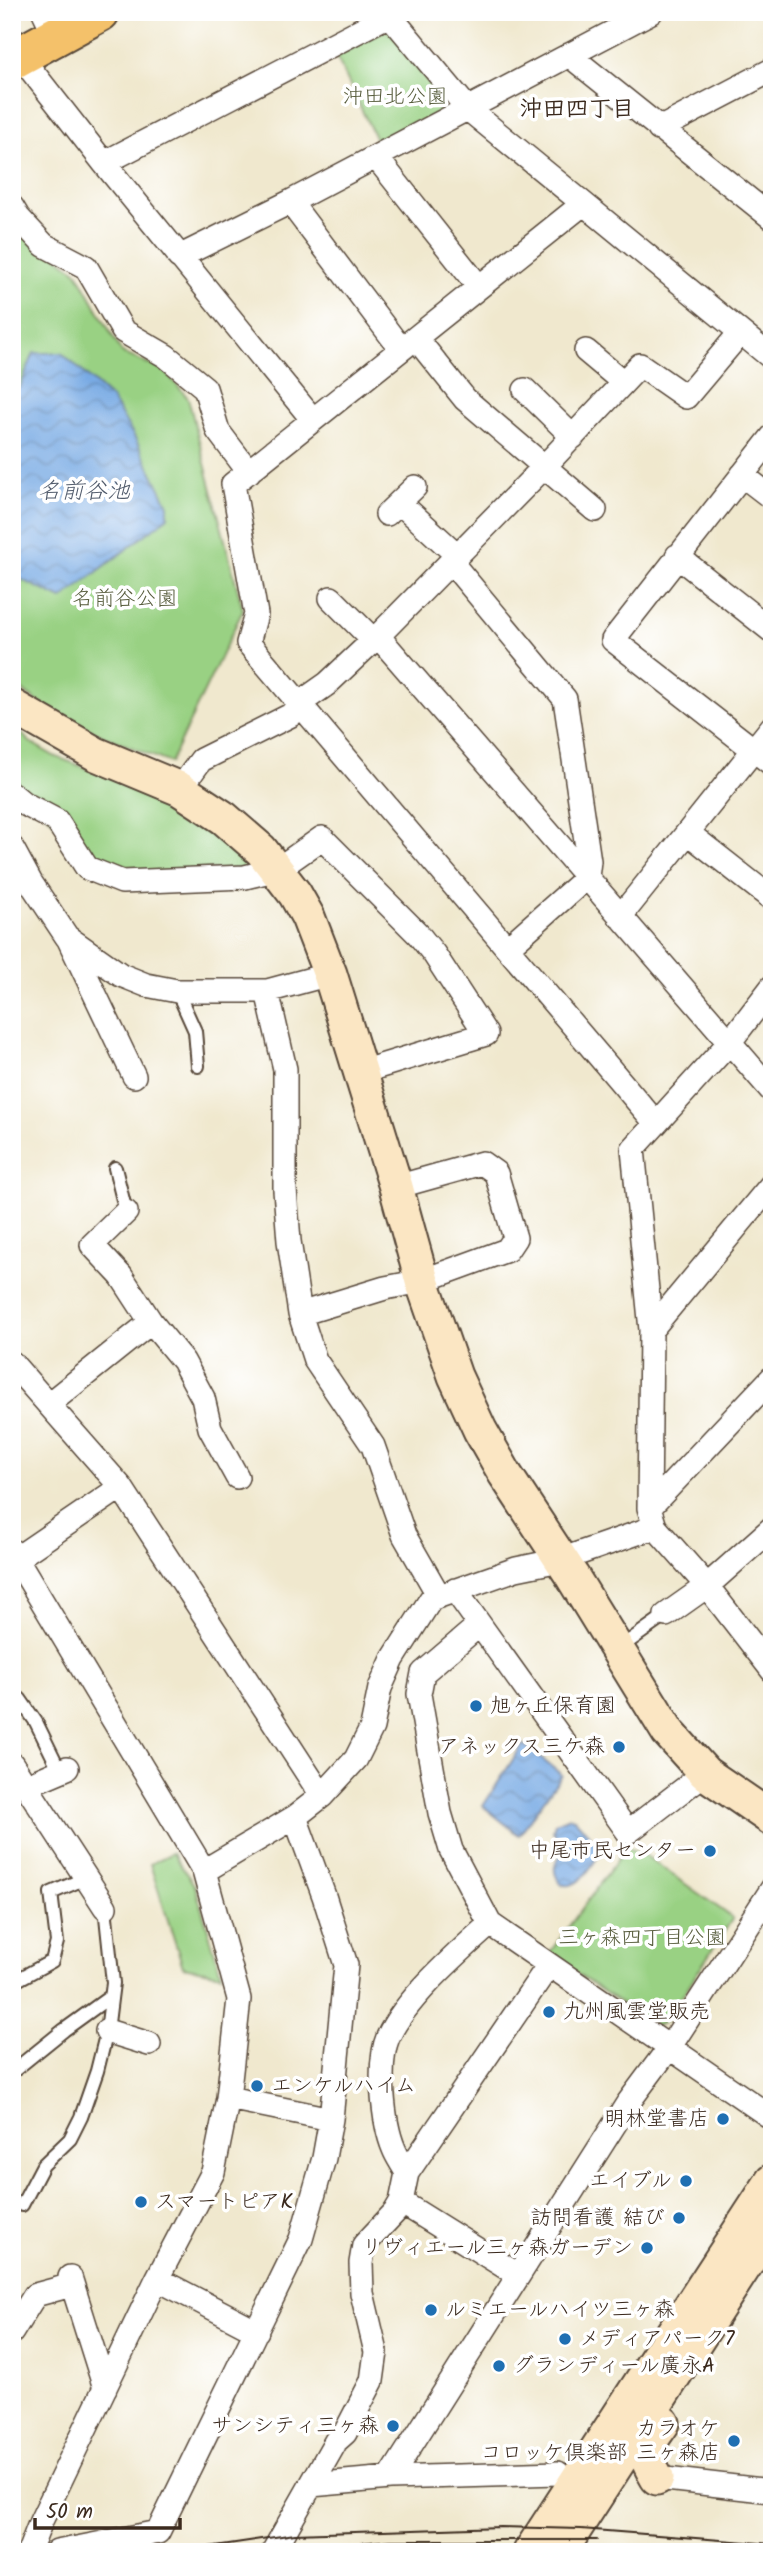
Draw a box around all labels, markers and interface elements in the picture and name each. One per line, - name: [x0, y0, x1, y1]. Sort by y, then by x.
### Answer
- park label: 沖田北公園: [343, 81, 448, 114]
- district label: 沖田四丁目: [520, 92, 635, 128]
- water label: 名前谷池: [38, 474, 131, 510]
- park label: 名前谷公園: [73, 583, 178, 616]
- place label: 旭ヶ丘保育園: [490, 1690, 616, 1723]
- marker: 旭ヶ丘保育園: [468, 1698, 484, 1714]
- place label: アネックス三ケ森: [438, 1731, 605, 1764]
- marker: アネックス三ケ森: [611, 1739, 627, 1755]
- place label: 中尾市民センター: [529, 1835, 696, 1868]
- marker: 中尾市民センター: [702, 1843, 718, 1859]
- park label: 三ヶ森四丁目公園: [558, 1922, 726, 1955]
- place label: 九州風雲堂販売: [563, 1996, 710, 2029]
- marker: 九州風雲堂販売: [541, 2004, 557, 2020]
- place label: エンケルハイム: [271, 2070, 416, 2103]
- marker: エンケルハイム: [249, 2078, 265, 2094]
- place label: 明林堂書店: [604, 2103, 709, 2136]
- marker: 明林堂書店: [715, 2111, 731, 2127]
- place label: エイブル: [589, 2165, 672, 2198]
- marker: エイブル: [678, 2173, 694, 2189]
- place label: スマートピアK: [155, 2186, 294, 2219]
- marker: スマートピアK: [133, 2194, 149, 2210]
- place label: 訪問看護 結び: [531, 2202, 665, 2235]
- marker: 訪問看護 結び: [671, 2210, 687, 2226]
- place label: リヴィエール三ヶ森ガーデン: [361, 2232, 633, 2265]
- marker: リヴィエール三ヶ森ガーデン: [639, 2240, 655, 2256]
- place label: ルミエールハイツ三ヶ森: [445, 2294, 675, 2327]
- marker: ルミエールハイツ三ヶ森: [423, 2302, 439, 2318]
- place label: メディアパーク7: [579, 2323, 736, 2356]
- marker: メディアパーク7: [557, 2331, 573, 2347]
- place label: グランディール廣永A: [513, 2350, 715, 2383]
- marker: グランディール廣永A: [491, 2358, 507, 2374]
- place label: サンシティ三ヶ森: [211, 2410, 379, 2443]
- place label: カラオケ コロッケ倶楽部 三ヶ森店: [481, 2413, 720, 2470]
- marker: サンシティ三ヶ森: [385, 2418, 401, 2434]
- marker: カラオケ コロッケ倶楽部 三ヶ森店: [726, 2433, 742, 2449]
- scale bar: [35, 2487, 180, 2531]
- text: 50 m: [46, 2496, 93, 2529]

